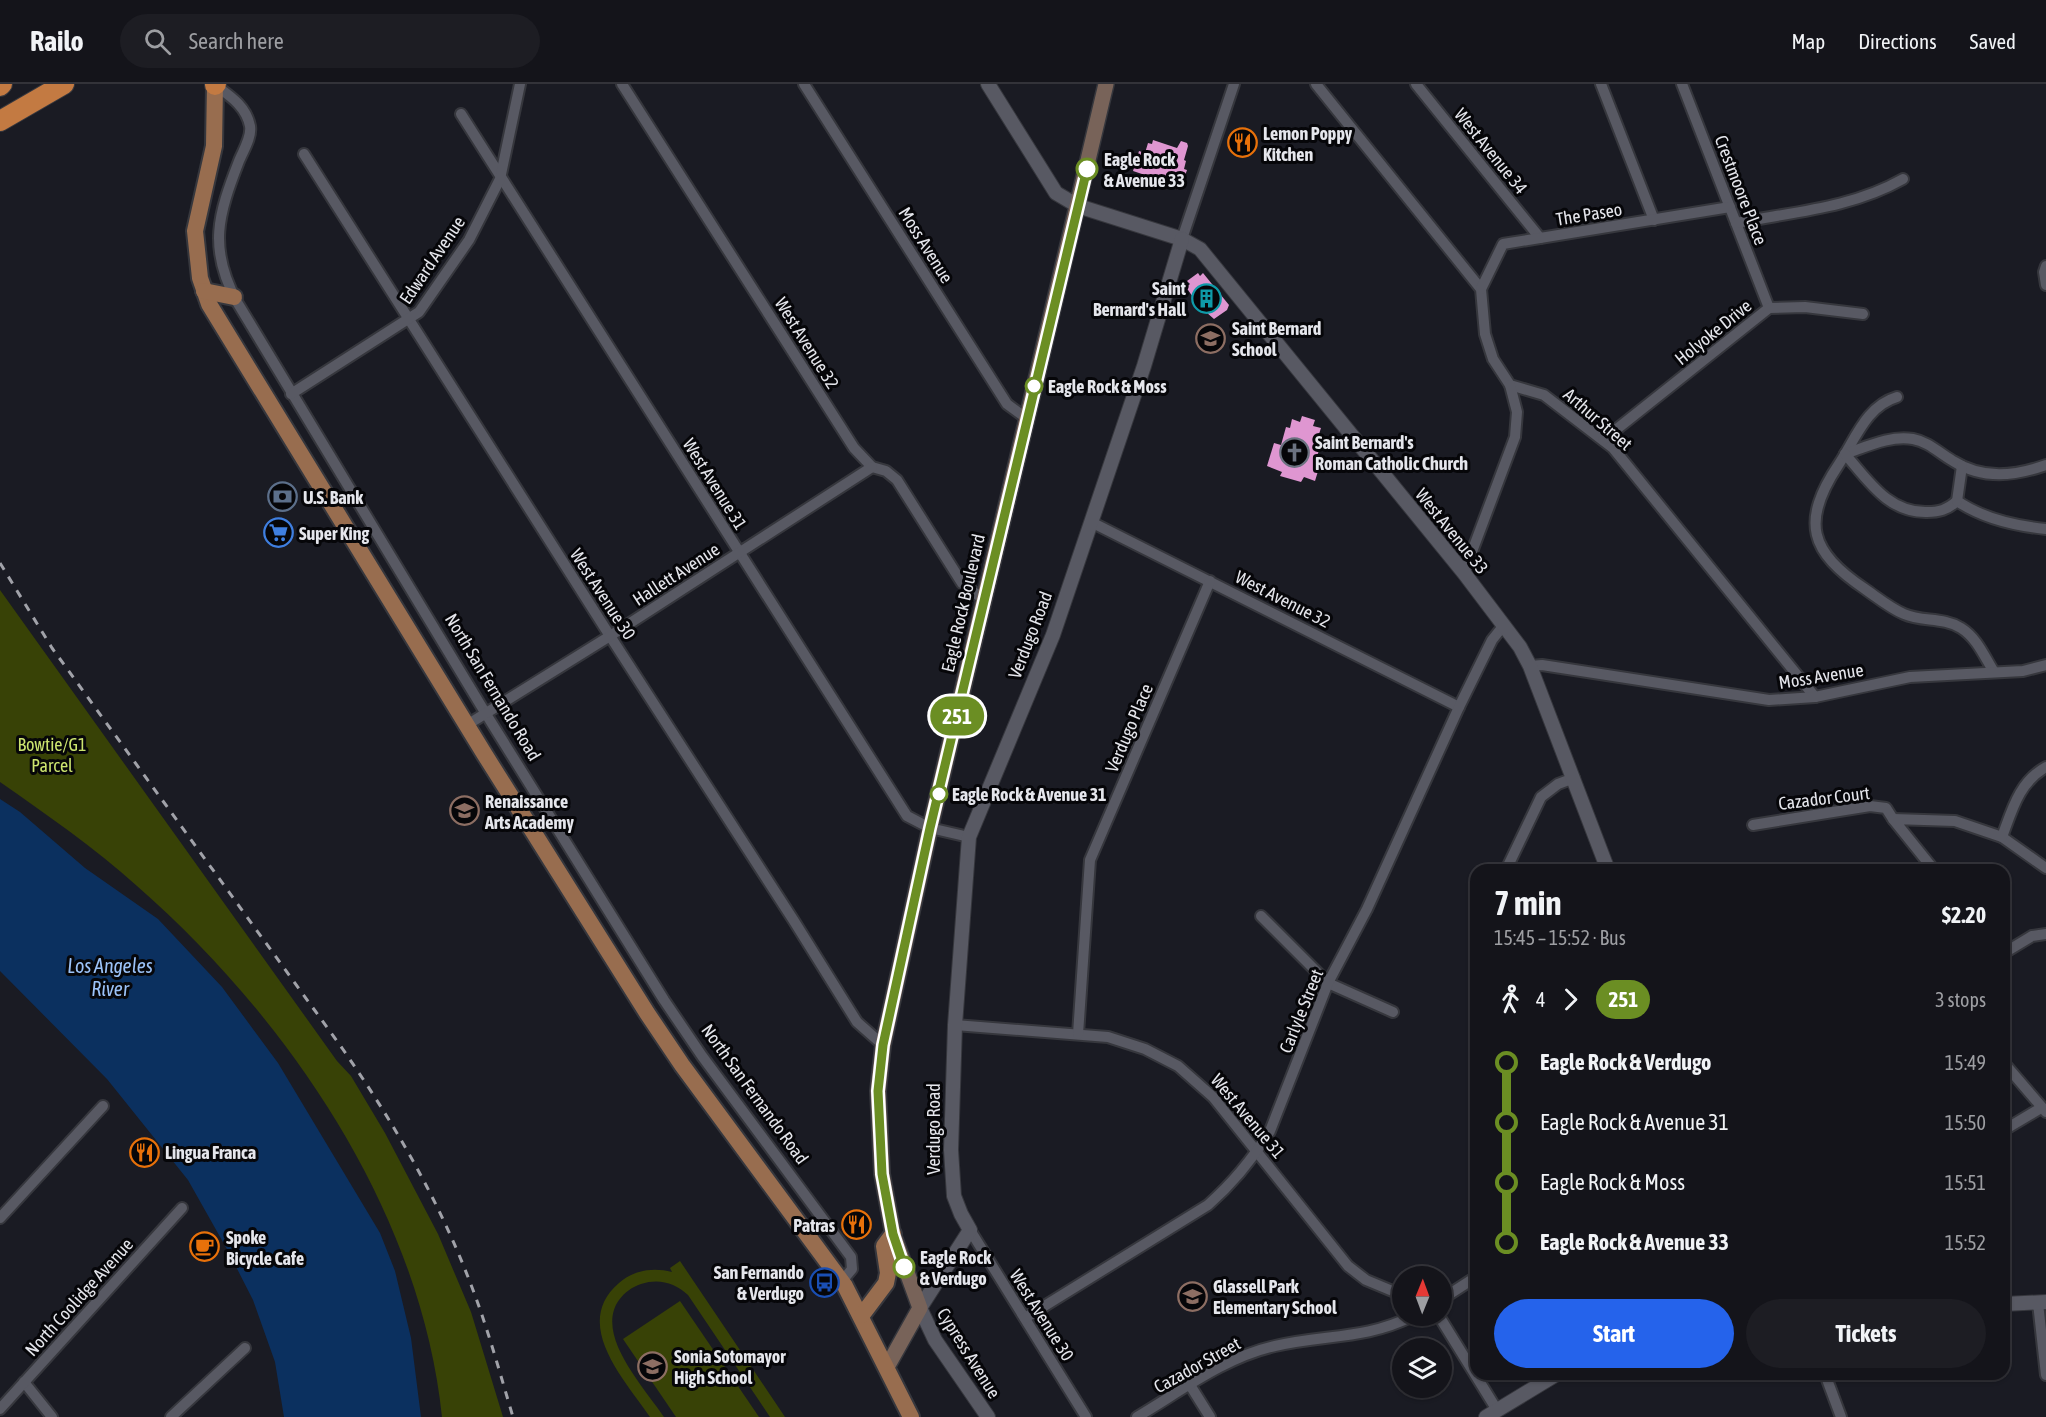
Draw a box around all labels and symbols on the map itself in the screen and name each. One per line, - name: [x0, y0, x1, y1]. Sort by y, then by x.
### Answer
- street label: West Avenue 34: [1450, 104, 1532, 198]
- place label: Lemon Poppy Kitchen: [1263, 123, 1353, 165]
- restaurant icon: Lemon Poppy Kitchen: [1226, 127, 1258, 159]
- street label: Crestmoore Place: [1710, 132, 1772, 248]
- place label: Eagle Rock & Avenue 33: [1104, 149, 1185, 191]
- marker: Eagle Rock & Avenue 33: [1076, 158, 1098, 180]
- street label: The Paseo: [1554, 198, 1624, 230]
- street label: Moss Avenue: [894, 203, 958, 287]
- street label: Edward Avenue: [395, 212, 469, 308]
- place label: Saint Bernard's Hall: [1093, 278, 1187, 320]
- building icon: Saint Bernard's Hall: [1191, 282, 1223, 314]
- street label: West Avenue 32: [771, 293, 843, 393]
- street label: Holyoke Drive: [1671, 295, 1755, 369]
- place label: Saint Bernard School: [1232, 318, 1321, 360]
- school or university icon: Saint Bernard School: [1195, 322, 1227, 354]
- place label: Eagle Rock & Moss: [1048, 376, 1167, 397]
- marker: Eagle Rock & Moss: [1025, 377, 1043, 395]
- street label: Arthur Street: [1559, 384, 1637, 454]
- place label: Saint Bernard's Roman Catholic Church: [1315, 432, 1468, 474]
- street label: West Avenue 31: [679, 434, 751, 534]
- church icon: Saint Bernard's Roman Catholic Church: [1278, 436, 1310, 468]
- bank icon: U.S. Bank: [266, 481, 298, 513]
- street label: West Avenue 33: [1411, 484, 1493, 578]
- place label: U.S. Bank: [303, 487, 364, 508]
- supermarket icon: Super King: [262, 517, 294, 549]
- place label: Super King: [299, 523, 369, 544]
- street label: Eagle Rock Boulevard: [937, 532, 989, 674]
- street label: Hallett Avenue: [629, 538, 723, 610]
- street label: West Avenue 30: [566, 545, 640, 643]
- street label: West Avenue 32: [1232, 566, 1334, 632]
- street label: Verdugo Road: [1004, 588, 1056, 682]
- street label: North San Fernando Road: [441, 610, 545, 764]
- street label: Moss Avenue: [1777, 659, 1865, 693]
- street label: Verdugo Place: [1101, 681, 1157, 775]
- line badge: 251: [922, 696, 992, 736]
- park label: Bowtie/G1 Parcel: [17, 734, 87, 776]
- street label: Cazador Court: [1777, 782, 1871, 814]
- place label: Eagle Rock & Avenue 31: [952, 784, 1107, 805]
- marker: Eagle Rock & Avenue 31: [930, 785, 948, 803]
- place label: Renaissance Arts Academy: [484, 791, 574, 833]
- school or university icon: Renaissance Arts Academy: [448, 795, 480, 827]
- water label: Los Angeles River: [67, 954, 153, 1000]
- street label: Carlyle Street: [1275, 966, 1327, 1056]
- street label: North San Fernando Road: [697, 1020, 813, 1168]
- street label: West Avenue 31: [1207, 1069, 1289, 1163]
- street label: Verdugo Road: [923, 1083, 944, 1175]
- restaurant icon: Lingua Franca: [128, 1136, 160, 1168]
- place label: Lingua Franca: [165, 1142, 256, 1163]
- restaurant icon: Patras: [840, 1209, 872, 1241]
- place label: Patras: [793, 1215, 836, 1236]
- place label: Spoke Bicycle Cafe: [226, 1227, 304, 1269]
- cafe icon: Spoke Bicycle Cafe: [189, 1231, 221, 1263]
- street label: North Coolidge Avenue: [21, 1234, 137, 1360]
- place label: Eagle Rock & Verdugo: [920, 1247, 992, 1289]
- marker: Eagle Rock & Verdugo: [893, 1256, 915, 1278]
- place label: San Fernando & Verdugo: [714, 1262, 804, 1304]
- street label: West Avenue 30: [1006, 1265, 1078, 1365]
- bus stop icon: San Fernando & Verdugo: [809, 1266, 841, 1298]
- north arrow: [1392, 1266, 1452, 1326]
- place label: Glassell Park Elementary School: [1213, 1276, 1337, 1318]
- school or university icon: Glassell Park Elementary School: [1176, 1280, 1208, 1312]
- street label: Cypress Avenue: [933, 1304, 1005, 1402]
- street label: Cazador Street: [1150, 1333, 1244, 1397]
- place label: Sonia Sotomayor High School: [674, 1346, 786, 1388]
- school or university icon: Sonia Sotomayor High School: [637, 1350, 669, 1382]

